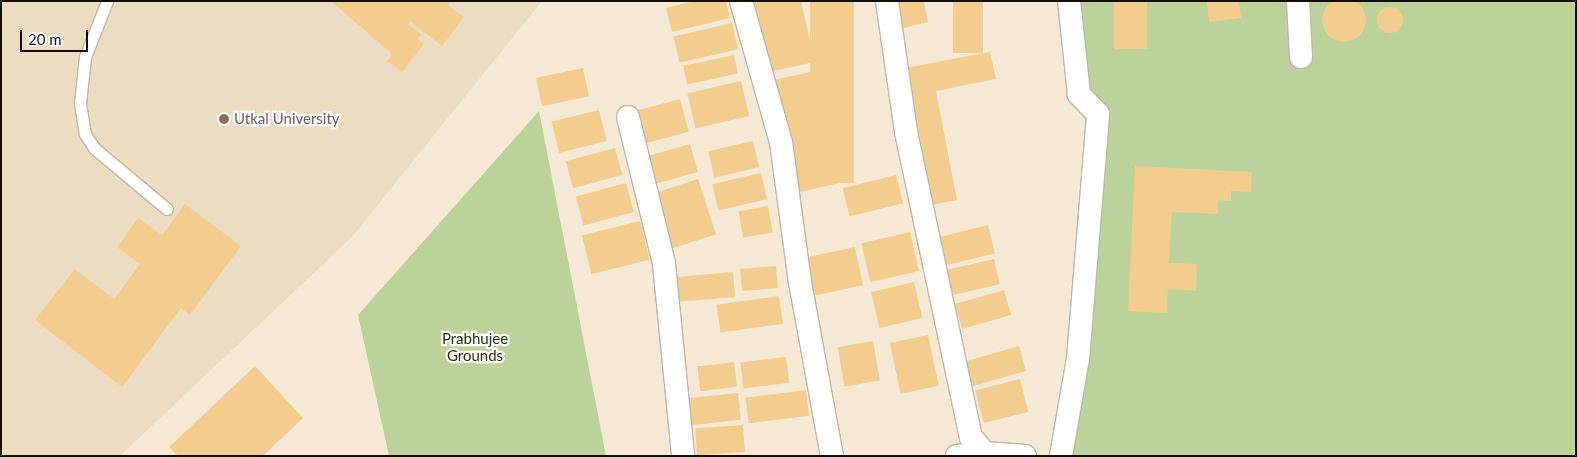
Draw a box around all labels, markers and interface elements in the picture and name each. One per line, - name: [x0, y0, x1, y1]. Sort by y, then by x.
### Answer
- scale bar: [22, 20, 90, 52]
- text: 20 m: [28, 30, 62, 48]
- place label: Utkal University: [234, 110, 340, 128]
- marker: Utkal University: [218, 113, 230, 125]
- park label: Prabhujee Grounds: [442, 329, 508, 364]

